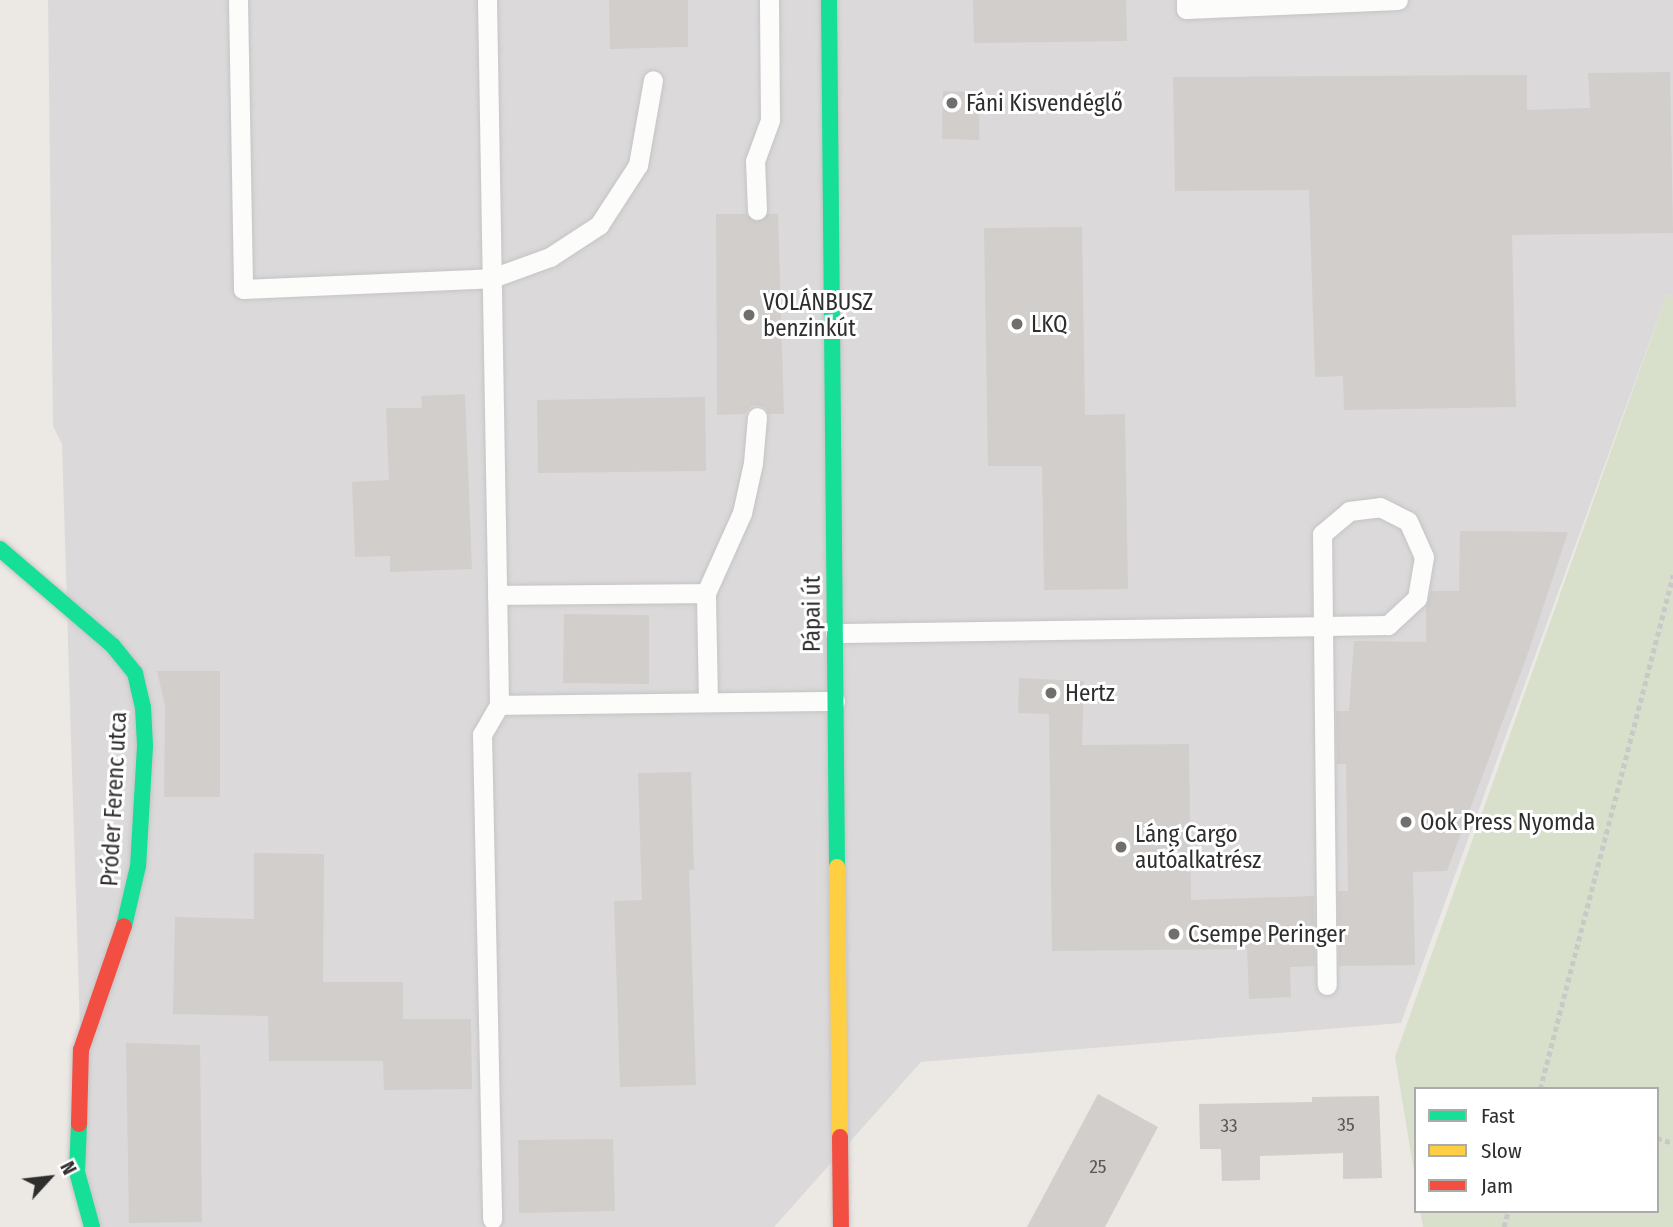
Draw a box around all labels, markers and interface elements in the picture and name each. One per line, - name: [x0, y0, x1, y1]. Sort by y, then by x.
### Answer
- place label: Fáni Kisvendéglő: [966, 89, 1123, 117]
- marker: Fáni Kisvendéglő: [944, 95, 960, 111]
- place label: VOLÁNBUSZ benzinkút: [763, 288, 873, 342]
- marker: VOLÁNBUSZ benzinkút: [741, 307, 757, 323]
- place label: LKQ: [1031, 310, 1067, 338]
- marker: LKQ: [1009, 316, 1025, 332]
- street label: Pápai út: [798, 576, 826, 652]
- place label: Hertz: [1065, 679, 1115, 707]
- marker: Hertz: [1043, 685, 1059, 701]
- street label: Próder Ferenc utca: [96, 711, 132, 887]
- place label: Ook Press Nyomda: [1420, 808, 1595, 836]
- marker: Ook Press Nyomda: [1398, 814, 1414, 830]
- place label: Láng Cargo autóalkatrész: [1135, 820, 1261, 874]
- marker: Láng Cargo autóalkatrész: [1113, 839, 1129, 855]
- place label: Csempe Peringer: [1188, 920, 1346, 948]
- marker: Csempe Peringer: [1166, 926, 1182, 942]
- legend: [1414, 1087, 1659, 1213]
- text: Fast: [1481, 1103, 1515, 1129]
- house number: 35: [1337, 1114, 1355, 1136]
- house number: 33: [1220, 1115, 1238, 1137]
- text: Slow: [1481, 1138, 1522, 1164]
- north arrow: [14, 1143, 84, 1213]
- house number: 25: [1089, 1156, 1107, 1178]
- text: N: [55, 1158, 81, 1179]
- text: Jam: [1481, 1173, 1513, 1199]

